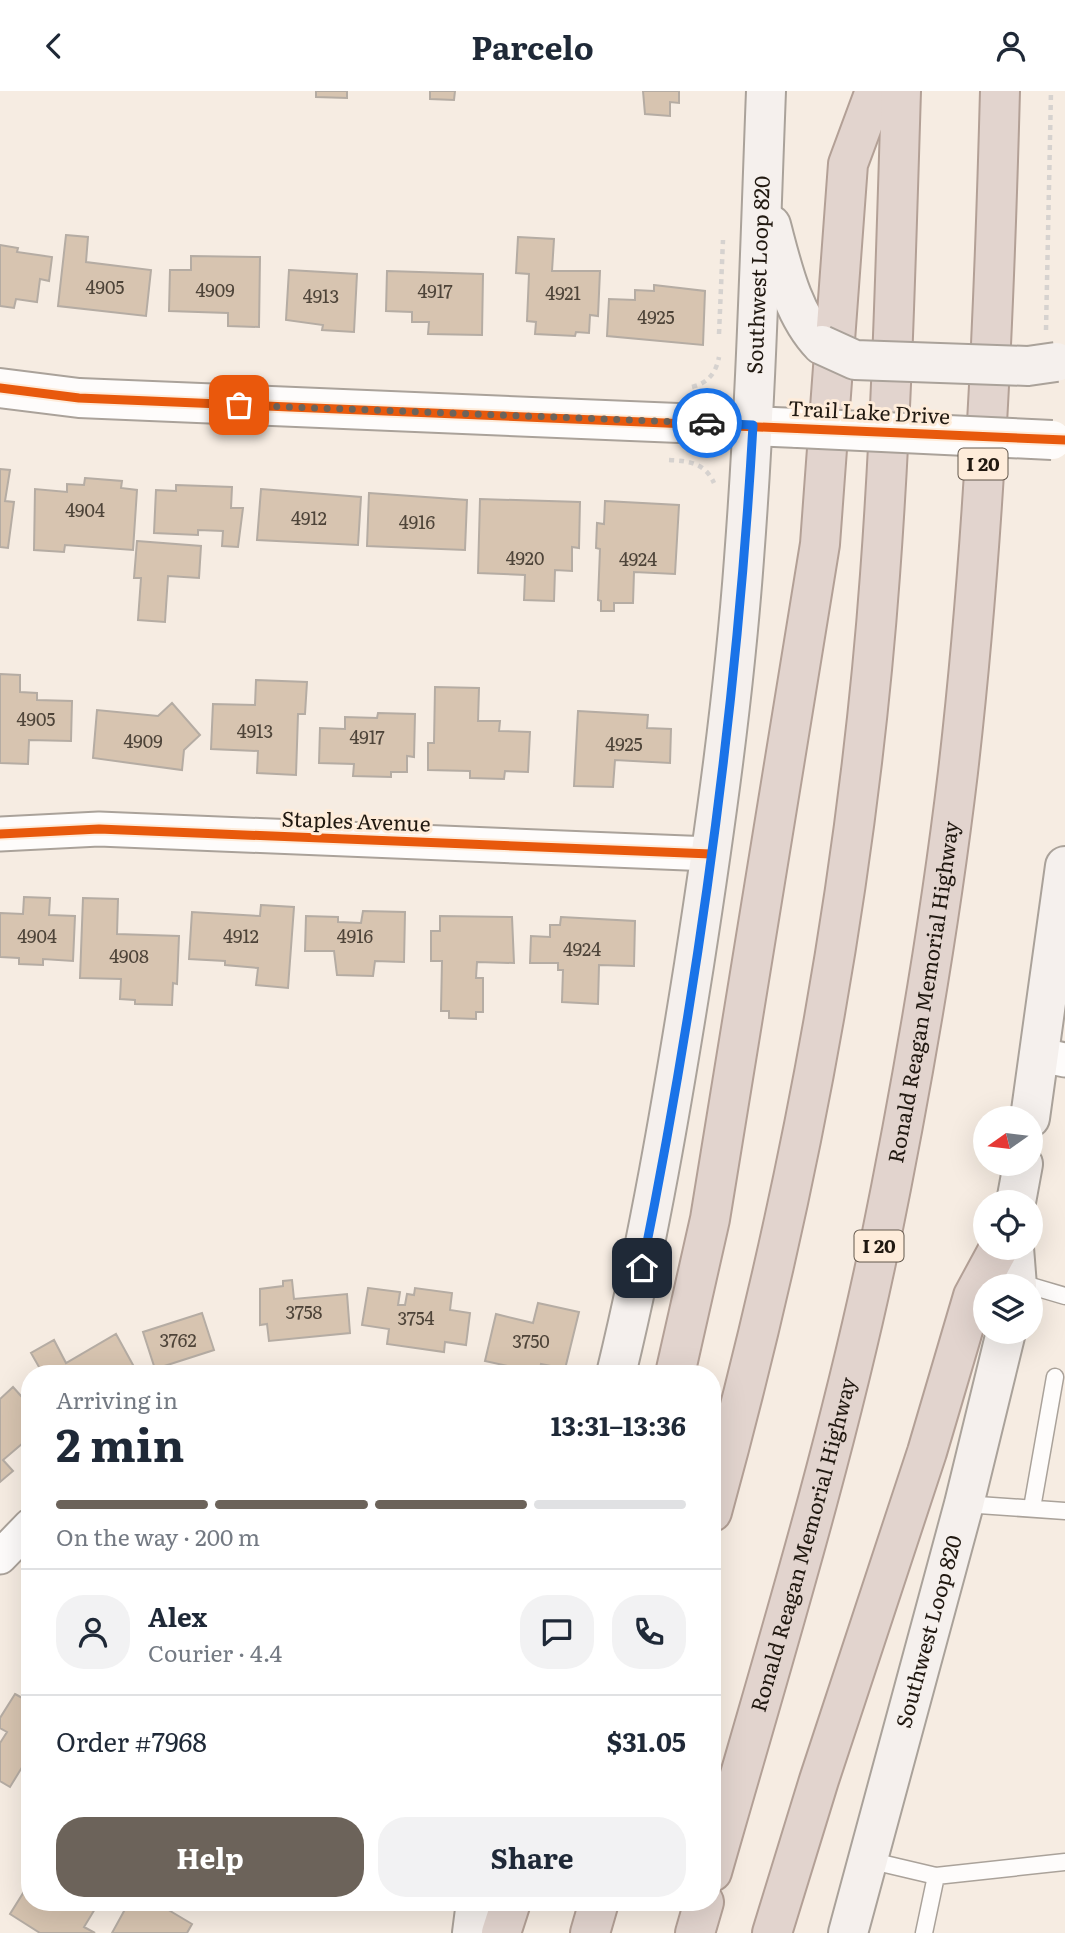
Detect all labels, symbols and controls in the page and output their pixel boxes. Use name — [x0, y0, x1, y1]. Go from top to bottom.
text: Parcelo — [471, 22, 594, 70]
icon: back — [35, 27, 73, 65]
icon: person — [992, 27, 1030, 65]
street label: Southwest Loop 820 — [737, 175, 776, 375]
house number: 4905 — [86, 273, 124, 300]
house number: 4909 — [195, 276, 235, 303]
house number: 4917 — [417, 277, 453, 304]
house number: 4921 — [545, 279, 581, 306]
house number: 4913 — [303, 282, 339, 309]
house number: 4925 — [637, 303, 675, 330]
pin — [209, 375, 269, 435]
icon: bag — [220, 386, 258, 424]
courier — [672, 388, 742, 458]
street label: Trail Lake Drive — [787, 391, 951, 430]
icon: car — [688, 404, 726, 442]
road number: I 20 — [958, 449, 1007, 479]
house number: 4904 — [65, 496, 105, 523]
house number: 4912 — [291, 504, 327, 531]
house number: 4916 — [399, 508, 435, 535]
house number: 4920 — [506, 544, 544, 571]
house number: 4924 — [619, 545, 657, 572]
house number: 4905 — [17, 705, 55, 732]
house number: 4913 — [237, 717, 273, 744]
house number: 4917 — [349, 723, 385, 750]
house number: 4909 — [123, 727, 163, 754]
house number: 4925 — [605, 730, 643, 757]
street label: Staples Avenue — [281, 801, 431, 838]
street label: Ronald Reagan Memorial Highway — [878, 818, 965, 1165]
house number: 4904 — [17, 922, 57, 949]
house number: 4912 — [223, 922, 259, 949]
house number: 4916 — [337, 922, 373, 949]
house number: 4924 — [563, 935, 601, 962]
house number: 4908 — [109, 942, 149, 969]
north arrow — [973, 1106, 1043, 1176]
map controls — [973, 1106, 1043, 1344]
button: locate — [973, 1190, 1043, 1260]
road number: I 20 — [854, 1231, 903, 1261]
pin — [612, 1238, 672, 1298]
icon: home — [623, 1249, 661, 1287]
button: layers — [973, 1274, 1043, 1344]
house number: 3758 — [286, 1298, 323, 1325]
house number: 3754 — [398, 1304, 435, 1331]
house number: 3762 — [159, 1326, 197, 1353]
house number: 3750 — [512, 1327, 550, 1354]
street label: Ronald Reagan Memorial Highway — [741, 1373, 862, 1715]
text: Arriving in — [56, 1382, 178, 1416]
text: 13:31–13:36 — [551, 1405, 686, 1444]
text: 2 min — [56, 1408, 185, 1476]
text: On the way · 200 m — [56, 1519, 260, 1553]
street label: Southwest Loop 820 — [886, 1531, 968, 1731]
button: person — [56, 1595, 130, 1669]
button: chat — [520, 1595, 594, 1669]
button: phone — [612, 1595, 686, 1669]
text: Alex — [148, 1596, 207, 1635]
text: Courier · 4.4 — [148, 1635, 282, 1669]
text: Order #7968 — [56, 1721, 207, 1760]
text: $31.05 — [607, 1721, 686, 1760]
button: Help — [56, 1817, 364, 1897]
button: Share — [378, 1817, 686, 1897]

